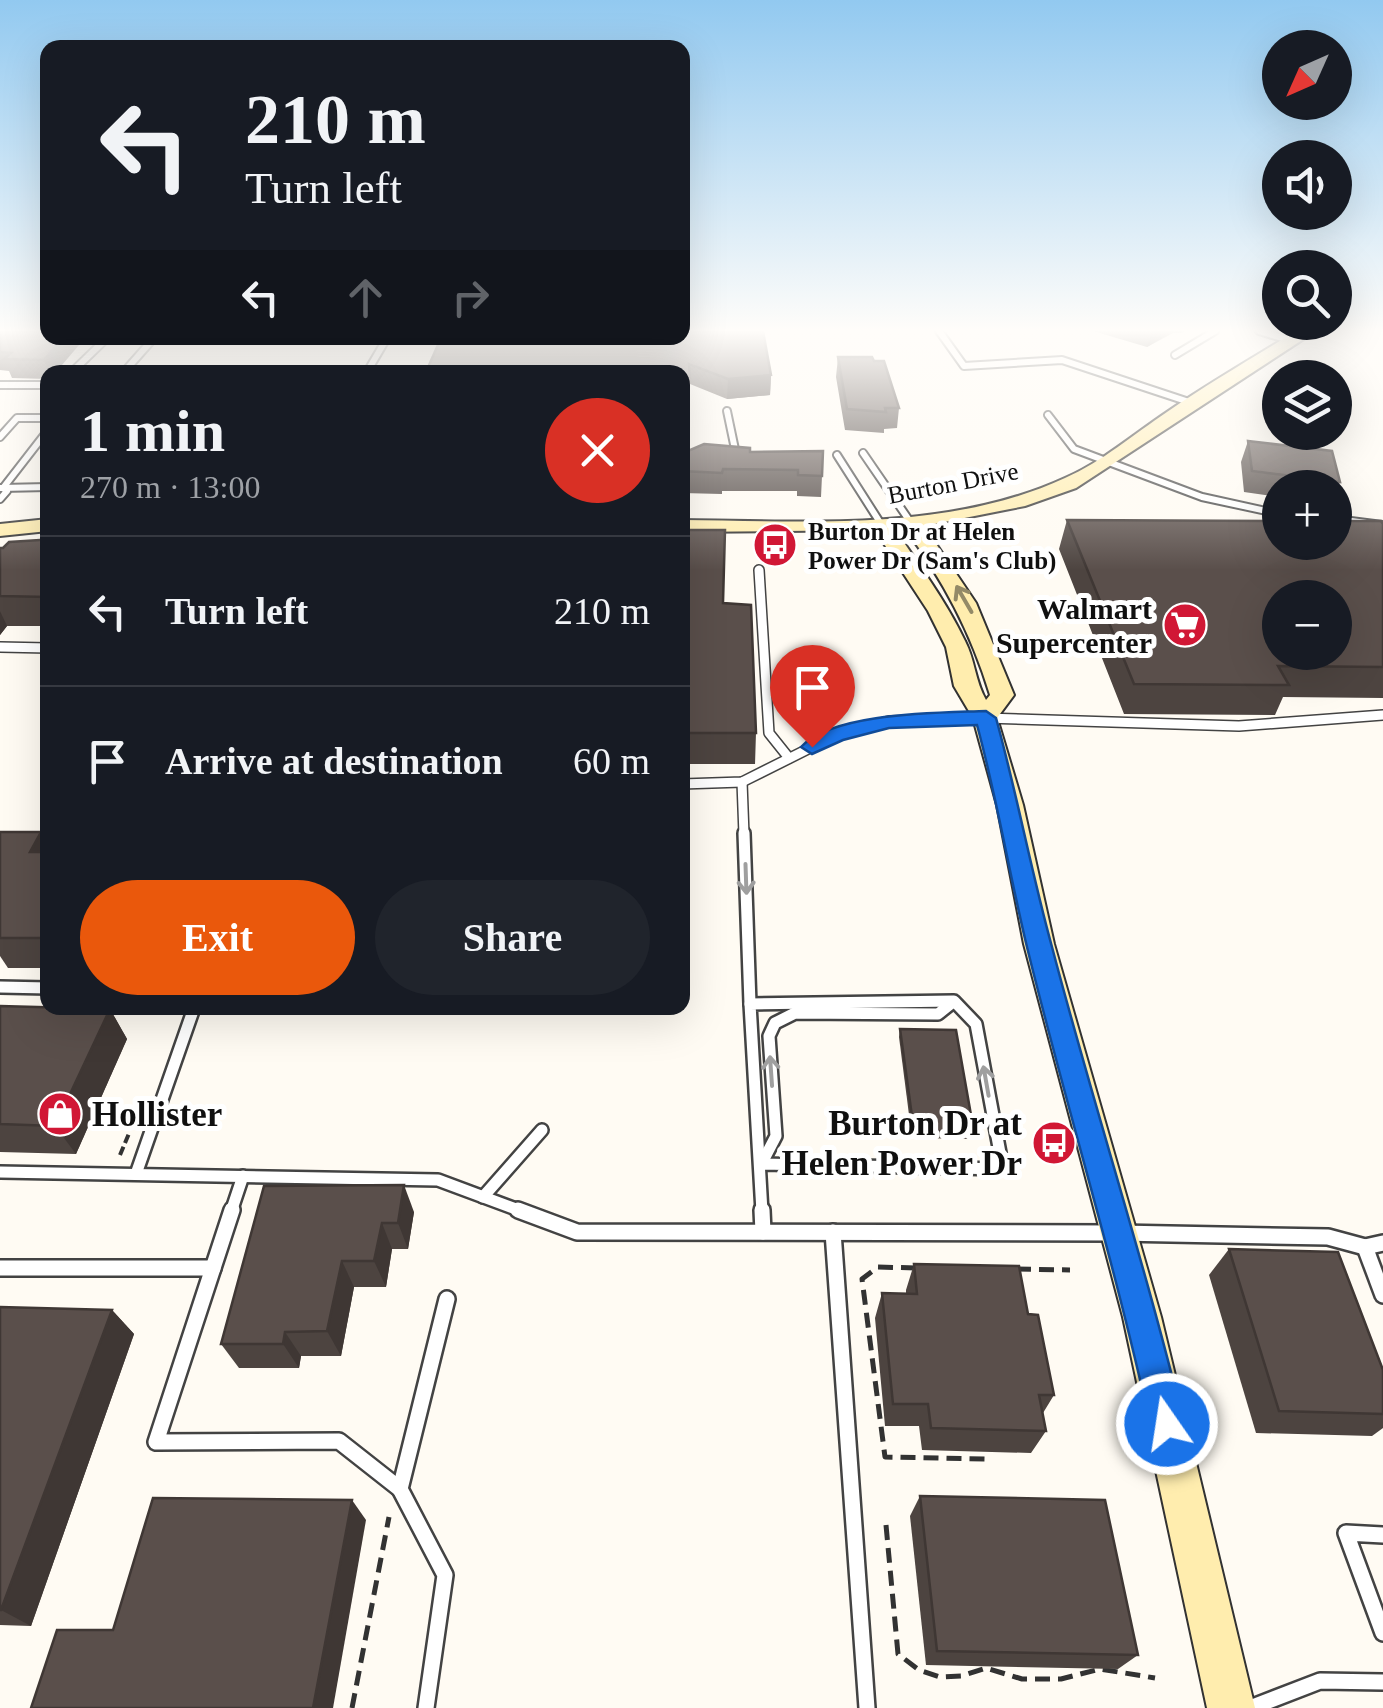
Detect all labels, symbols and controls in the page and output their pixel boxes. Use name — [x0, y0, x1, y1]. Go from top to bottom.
north arrow — [1262, 30, 1352, 120]
map controls — [1262, 30, 1352, 670]
icon: left — [80, 80, 210, 210]
text: 210 m — [245, 81, 426, 158]
button: sound — [1262, 140, 1352, 230]
text: Turn left — [245, 163, 402, 213]
button: search — [1262, 250, 1352, 340]
icon: left — [233, 270, 288, 325]
icon: ahead — [338, 270, 393, 325]
icon: right — [443, 270, 498, 325]
button: layers — [1262, 360, 1352, 450]
text: 1 min — [80, 398, 225, 464]
button: close — [545, 398, 650, 503]
street label: Burton Drive — [885, 457, 1021, 509]
text: 270 m · 13:00 — [80, 469, 260, 505]
button: + — [1262, 470, 1352, 560]
place label: Burton Dr at Helen Power Dr (Sam's Club) — [808, 518, 1056, 575]
bus stop icon: Burton Dr at Helen Power Dr (Sam's Club) — [752, 522, 798, 568]
button: − — [1262, 580, 1352, 670]
icon: left — [80, 584, 135, 639]
one-way arrow — [953, 585, 973, 614]
text: Turn left — [165, 590, 308, 632]
text: 210 m — [554, 590, 650, 632]
place label: Walmart Supercenter — [996, 592, 1152, 659]
supermarket icon: Walmart Supercenter — [1162, 602, 1208, 648]
pin — [770, 645, 855, 748]
icon: arrive — [785, 660, 840, 715]
icon: arrive — [80, 734, 135, 789]
text: Arrive at destination — [165, 740, 503, 782]
text: 60 m — [573, 740, 650, 782]
one-way arrow — [736, 863, 755, 895]
button: Exit — [80, 880, 355, 995]
button: Share — [375, 880, 650, 995]
one-way arrow — [762, 1055, 781, 1087]
one-way arrow — [976, 1066, 995, 1098]
shop icon: Hollister — [37, 1091, 83, 1137]
place label: Hollister — [92, 1095, 222, 1134]
place label: Burton Dr at Helen Power Dr — [782, 1104, 1022, 1183]
bus stop icon: Burton Dr at Helen Power Dr — [1031, 1120, 1077, 1166]
position arrow — [1115, 1372, 1219, 1476]

